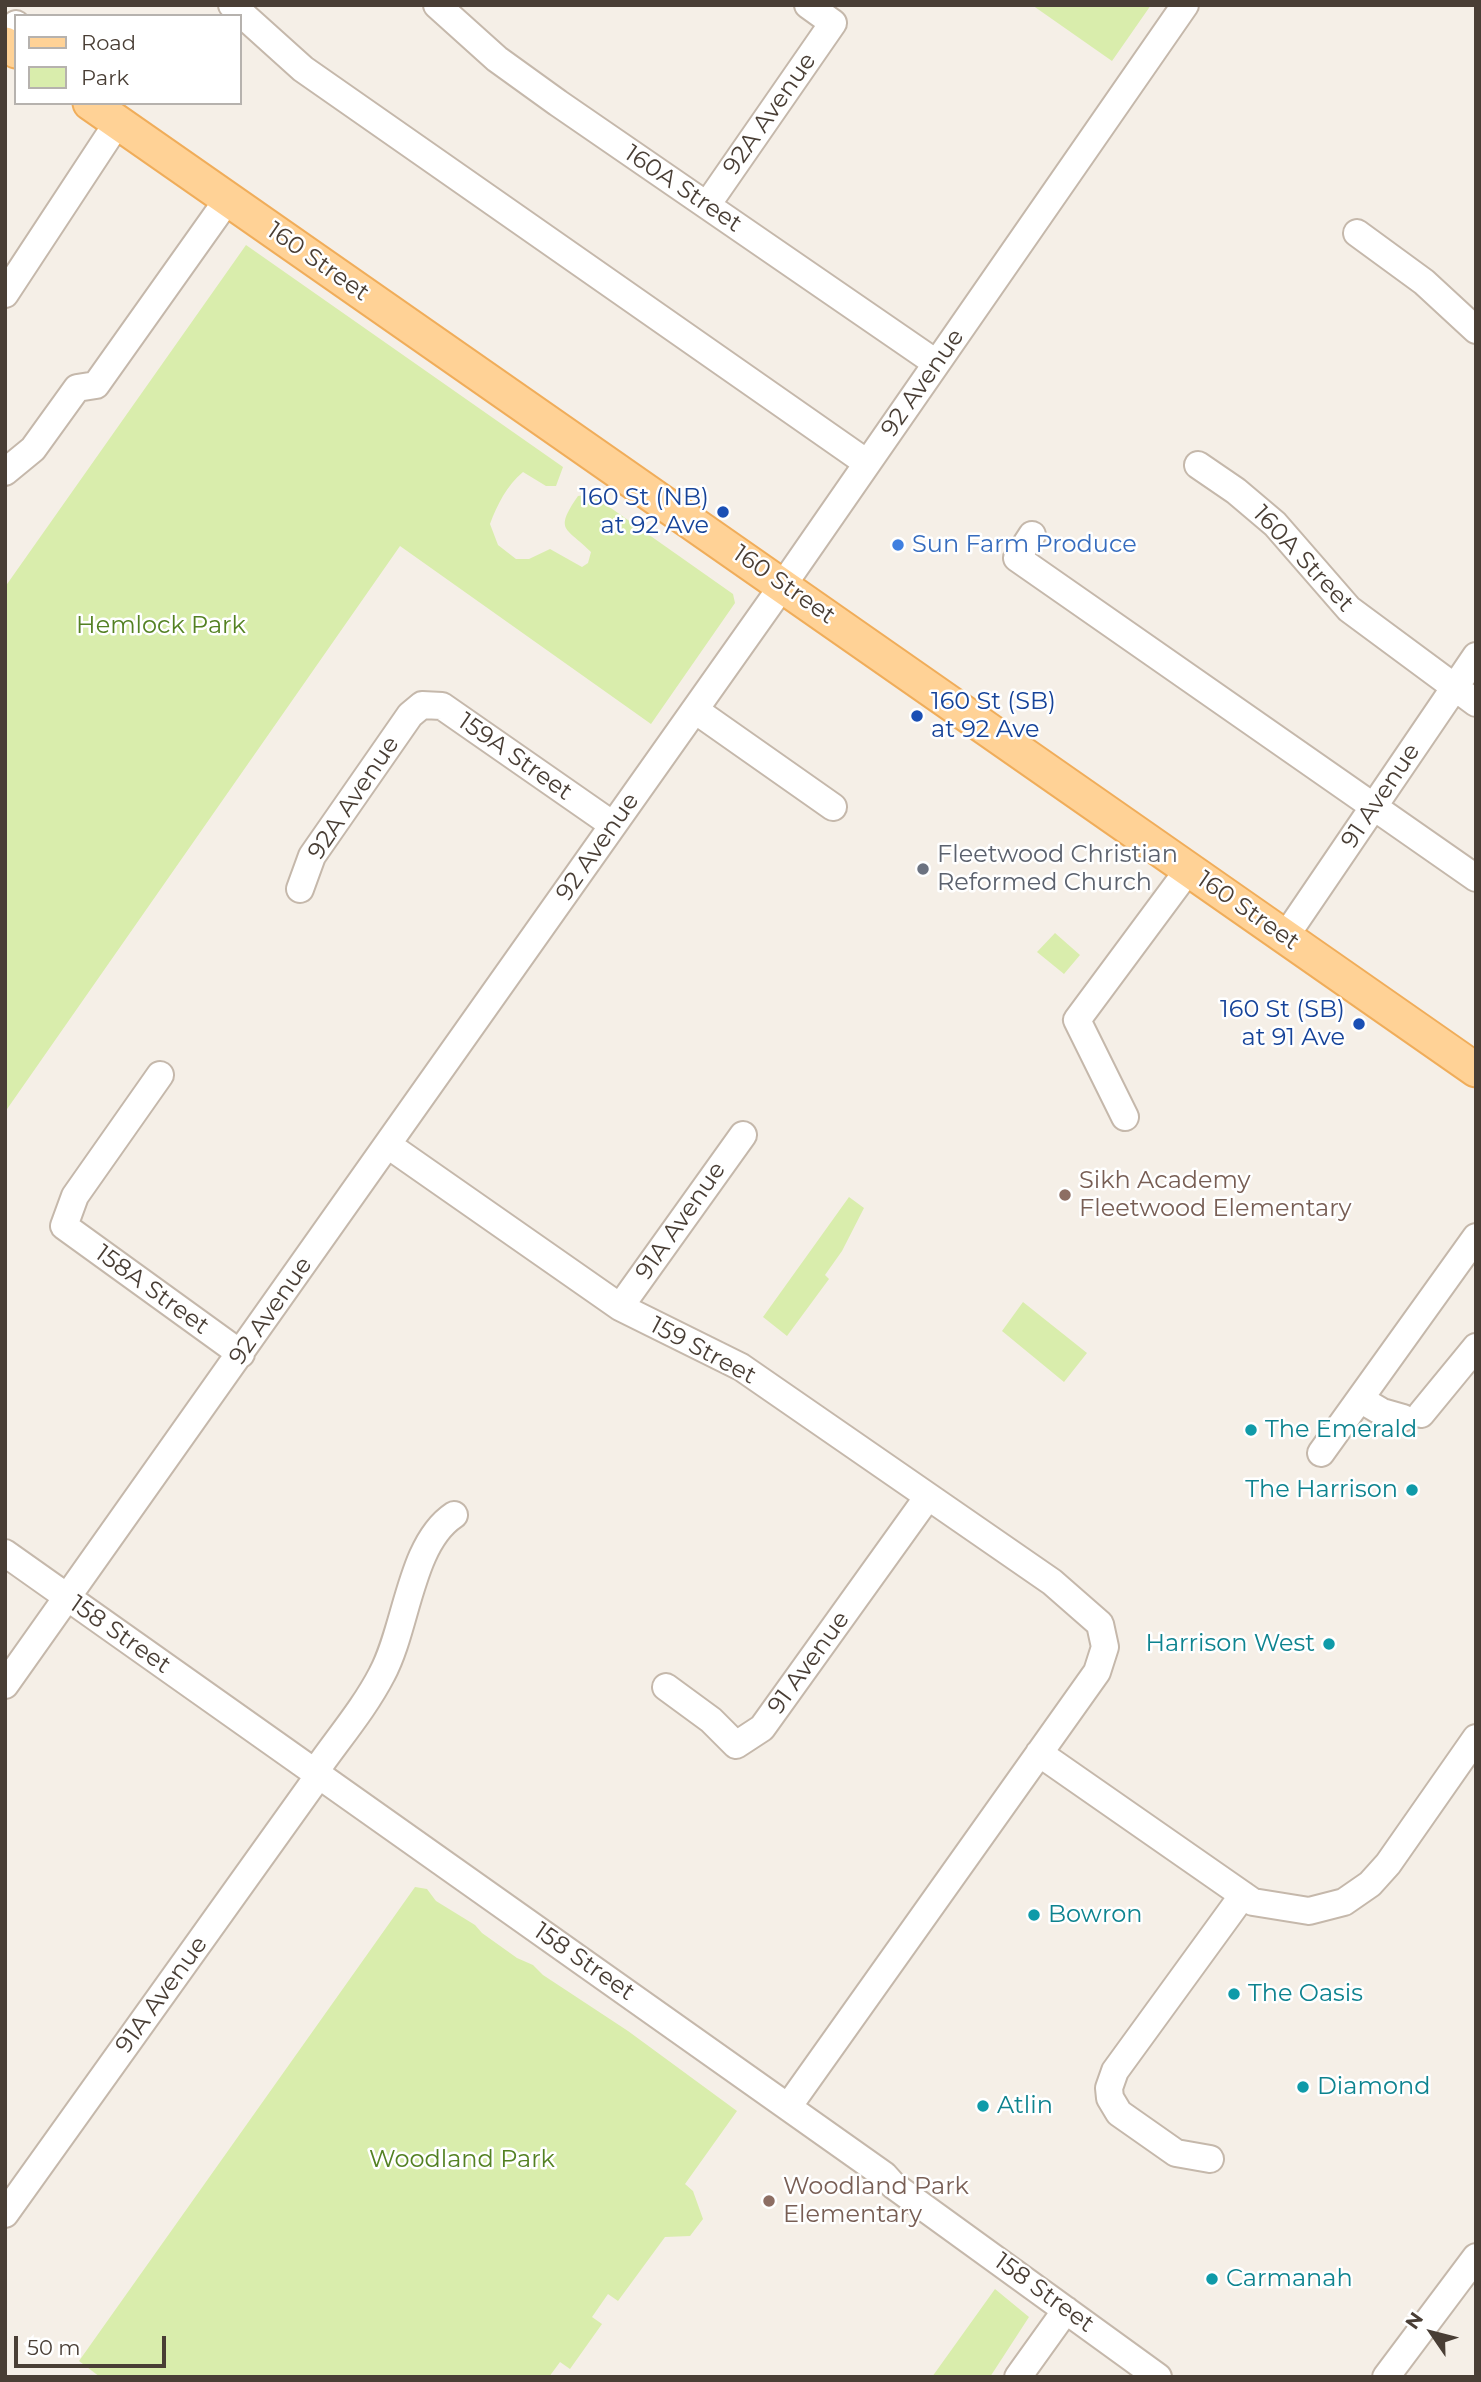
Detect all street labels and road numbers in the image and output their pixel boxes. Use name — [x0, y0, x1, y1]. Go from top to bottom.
street label: 92A Avenue — [717, 47, 823, 181]
street label: 160A Street — [619, 139, 747, 239]
street label: 160 Street — [261, 216, 375, 308]
street label: 92 Avenue — [875, 323, 971, 443]
street label: 160A Street — [1246, 500, 1360, 618]
street label: 160 Street — [727, 539, 841, 631]
street label: 159A Street — [452, 707, 578, 807]
street label: 92A Avenue — [302, 731, 406, 865]
street label: 91 Avenue — [1335, 738, 1427, 854]
street label: 92 Avenue — [550, 787, 646, 907]
street label: 160 Street — [1191, 865, 1305, 957]
street label: 91A Avenue — [630, 1156, 732, 1286]
street label: 158A Street — [90, 1239, 214, 1341]
street label: 92 Avenue — [223, 1251, 319, 1371]
street label: 159 Street — [645, 1311, 761, 1391]
street label: 158 Street — [64, 1590, 176, 1680]
street label: 91 Avenue — [762, 1606, 856, 1720]
street label: 158 Street — [528, 1917, 640, 2007]
street label: 91A Avenue — [110, 1931, 214, 2059]
street label: 158 Street — [988, 2247, 1100, 2339]

